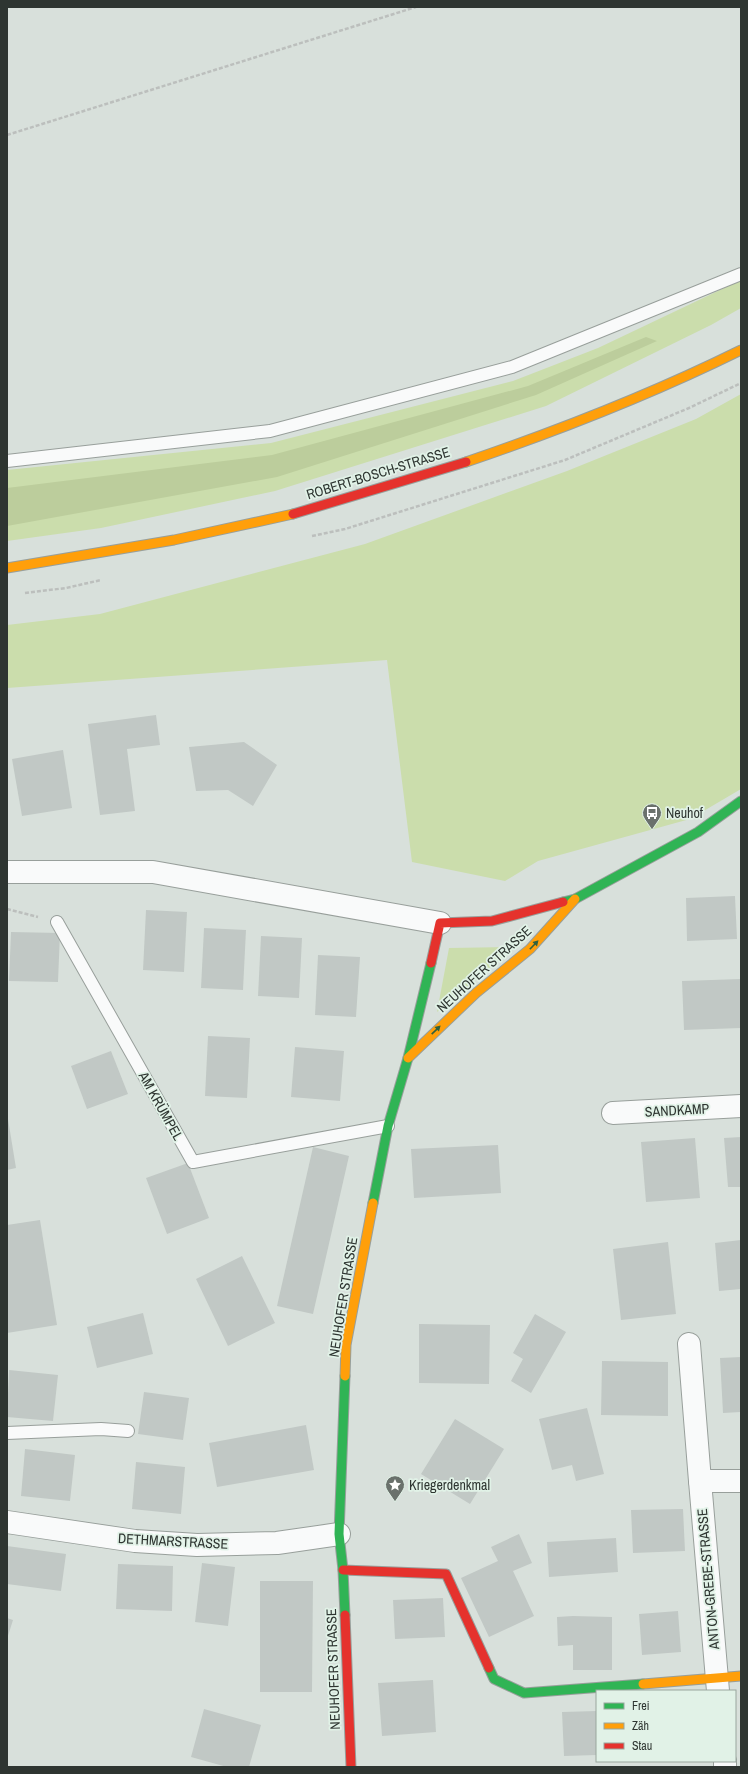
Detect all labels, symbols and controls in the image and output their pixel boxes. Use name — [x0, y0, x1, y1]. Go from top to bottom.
street label: ROBERT-BOSCH-STRASSE — [304, 443, 452, 503]
bus stop icon: Neuhof — [641, 802, 663, 830]
place label: Neuhof — [666, 804, 704, 822]
street label: NEUHOFER STRASSE — [433, 922, 535, 1016]
one-way arrow — [529, 940, 539, 950]
one-way arrow — [431, 1026, 441, 1035]
street label: AM KRÜMPEL — [134, 1068, 188, 1144]
street label: SANDKAMP — [644, 1099, 710, 1121]
street label: NEUHOFER STRASSE — [325, 1236, 361, 1358]
place icon: Kriegerdenkmal — [384, 1474, 406, 1502]
place label: Kriegerdenkmal — [409, 1476, 490, 1494]
street label: ANTON-GREBE-STRASSE — [693, 1508, 723, 1651]
street label: DETHMARSTRASSE — [117, 1529, 229, 1553]
street label: NEUHOFER STRASSE — [322, 1608, 344, 1730]
legend — [596, 1690, 736, 1762]
text: Frei — [632, 1698, 650, 1714]
text: Zäh — [632, 1718, 649, 1734]
text: Stau — [632, 1738, 652, 1754]

